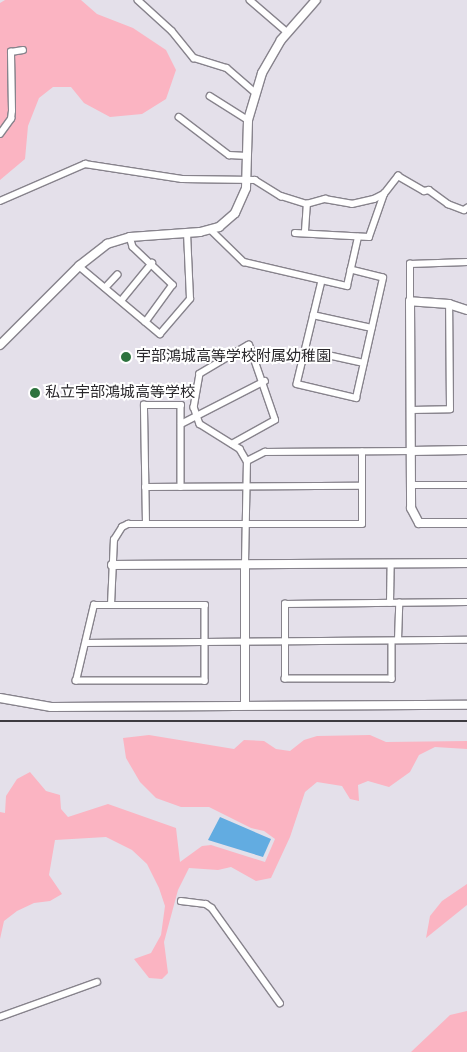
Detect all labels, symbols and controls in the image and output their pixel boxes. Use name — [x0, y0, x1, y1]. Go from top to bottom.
place label: 宇部鴻城高等学校附属幼稚園 — [136, 348, 331, 366]
marker: 宇部鴻城高等学校附属幼稚園 — [120, 351, 132, 363]
place label: 私立宇部鴻城高等学校 — [45, 384, 195, 402]
marker: 私立宇部鴻城高等学校 — [29, 387, 41, 399]

